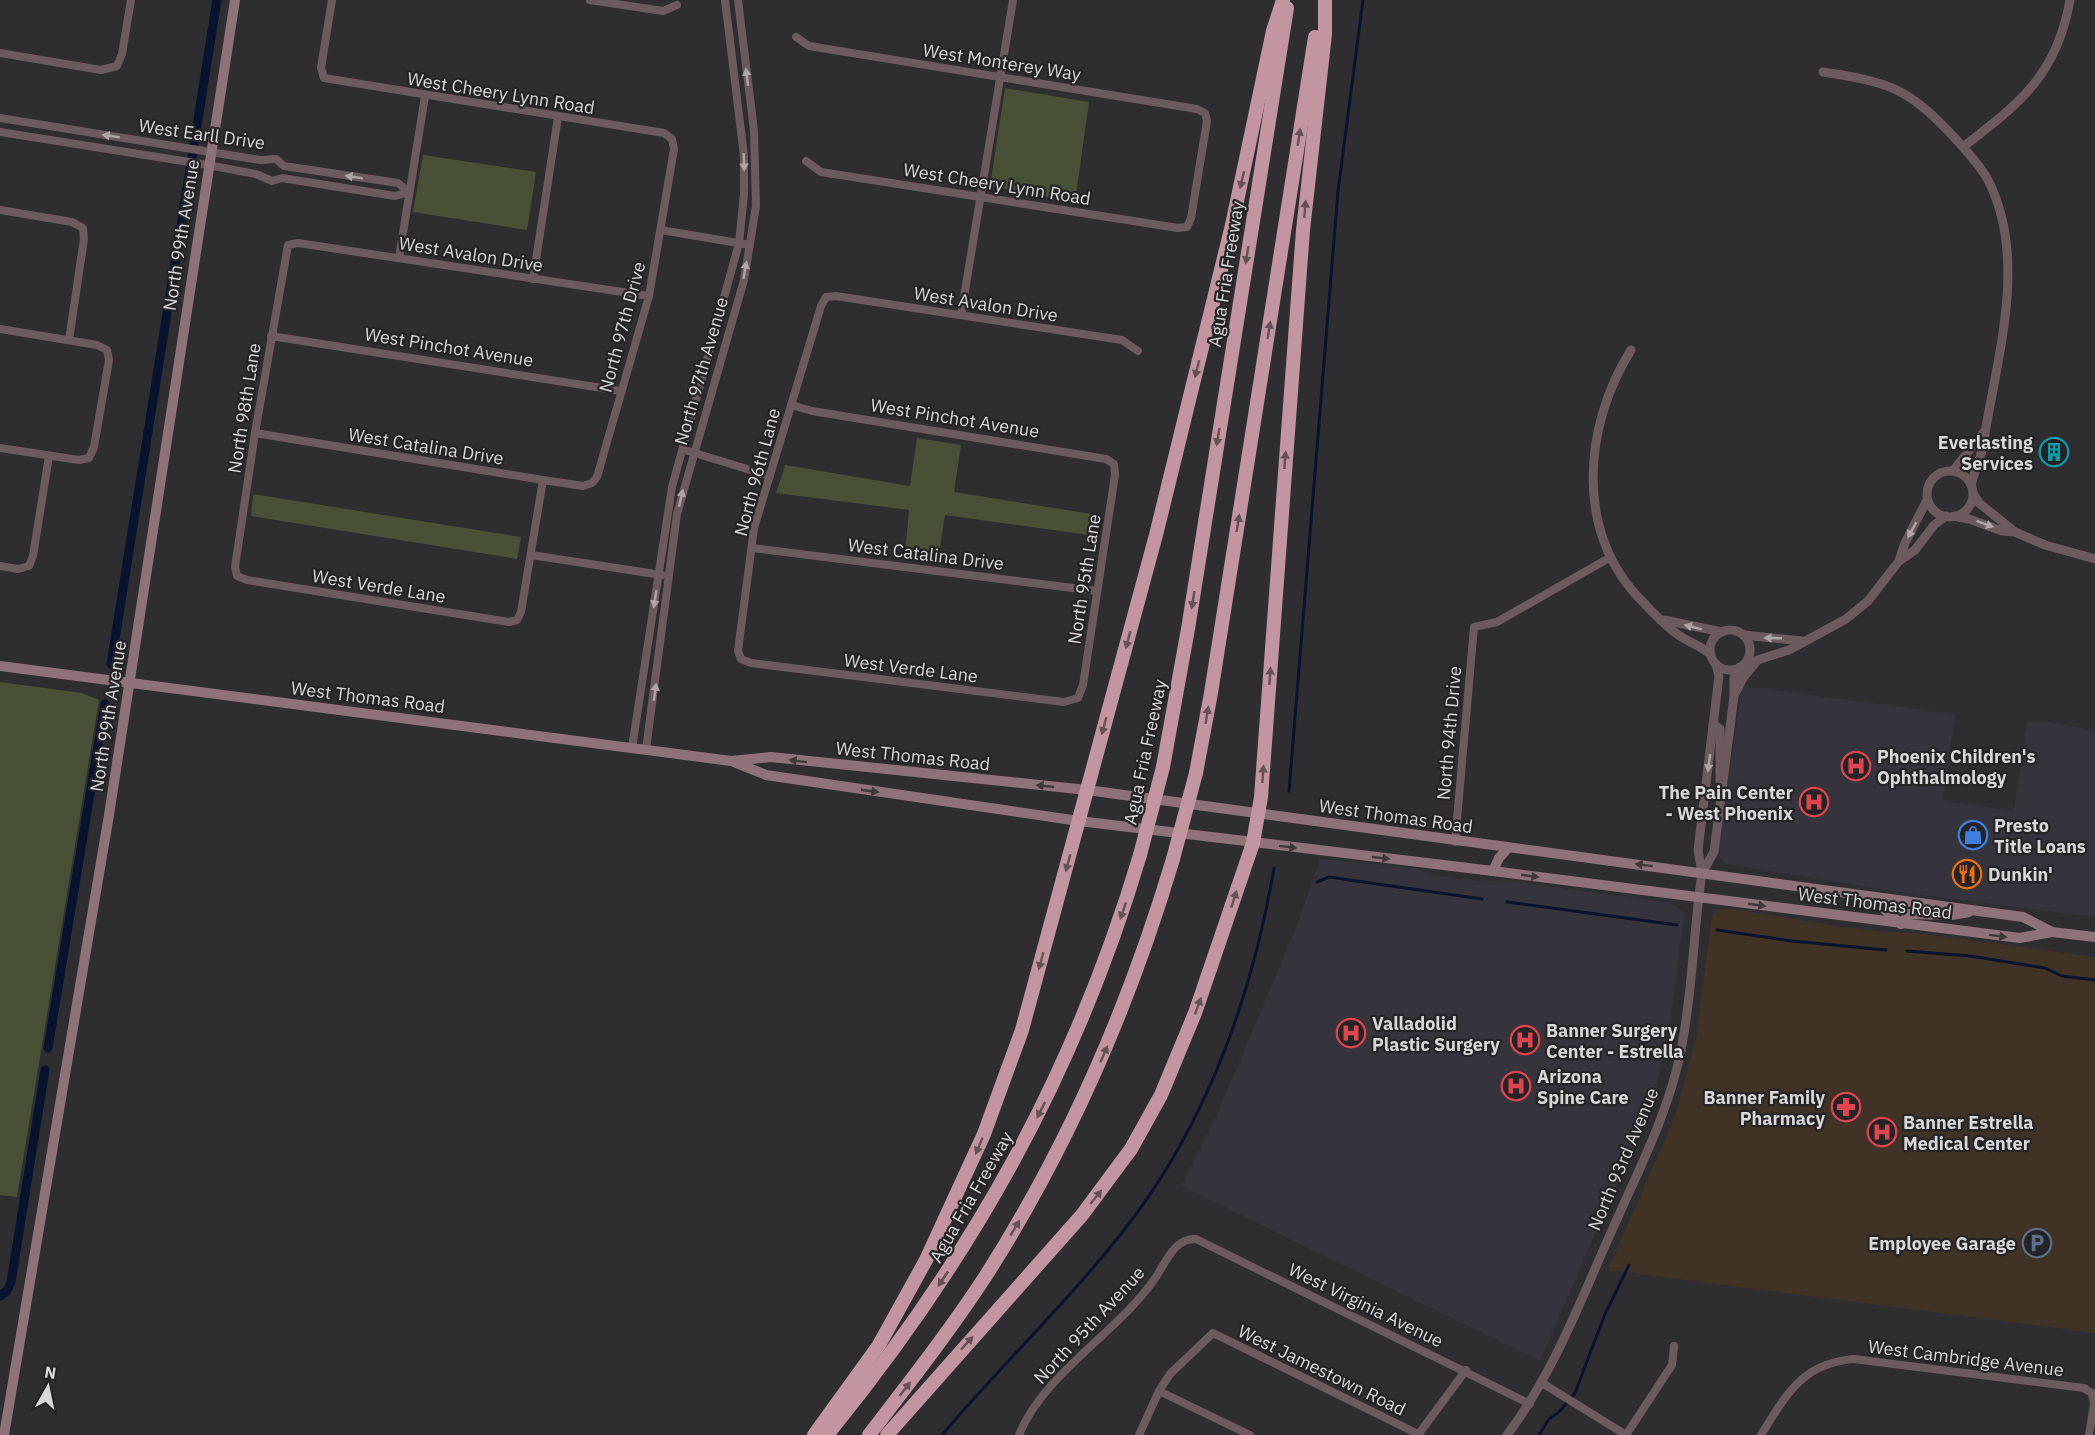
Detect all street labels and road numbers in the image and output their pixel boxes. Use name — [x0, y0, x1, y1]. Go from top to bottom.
street label: West Monterey Way — [921, 38, 1083, 86]
street label: West Cheery Lynn Road — [406, 67, 596, 119]
street label: West Earll Drive — [137, 114, 267, 154]
street label: North 99th Avenue — [158, 158, 204, 312]
street label: West Cheery Lynn Road — [902, 158, 1092, 210]
street label: Agua Fria Freeway — [1203, 199, 1249, 349]
street label: West Avalon Drive — [397, 231, 545, 277]
street label: North 97th Drive — [593, 259, 651, 395]
street label: West Avalon Drive — [912, 281, 1060, 327]
street label: North 97th Avenue — [669, 294, 733, 448]
street label: West Pinchot Avenue — [363, 322, 535, 372]
street label: North 98th Lane — [222, 341, 266, 475]
street label: West Pinchot Avenue — [869, 393, 1041, 443]
street label: North 96th Lane — [729, 405, 785, 538]
street label: West Catalina Drive — [347, 422, 505, 470]
street label: North 95th Lane — [1062, 512, 1106, 646]
street label: West Catalina Drive — [847, 533, 1005, 575]
street label: West Verde Lane — [311, 564, 448, 608]
street label: North 99th Avenue — [85, 639, 131, 793]
street label: West Verde Lane — [843, 648, 979, 688]
street label: North 94th Drive — [1432, 665, 1466, 801]
street label: West Thomas Road — [290, 676, 446, 718]
street label: Agua Fria Freeway — [1118, 677, 1172, 827]
street label: West Thomas Road — [835, 736, 991, 776]
street label: West Thomas Road — [1318, 794, 1474, 838]
street label: West Thomas Road — [1797, 882, 1953, 924]
street label: North 93rd Avenue — [1582, 1084, 1664, 1234]
street label: Agua Fria Freeway — [924, 1127, 1018, 1267]
street label: West Virginia Avenue — [1285, 1258, 1447, 1352]
street label: North 95th Avenue — [1028, 1261, 1150, 1389]
street label: West Jamestown Road — [1234, 1319, 1410, 1421]
street label: West Cambridge Avenue — [1867, 1335, 2065, 1381]

